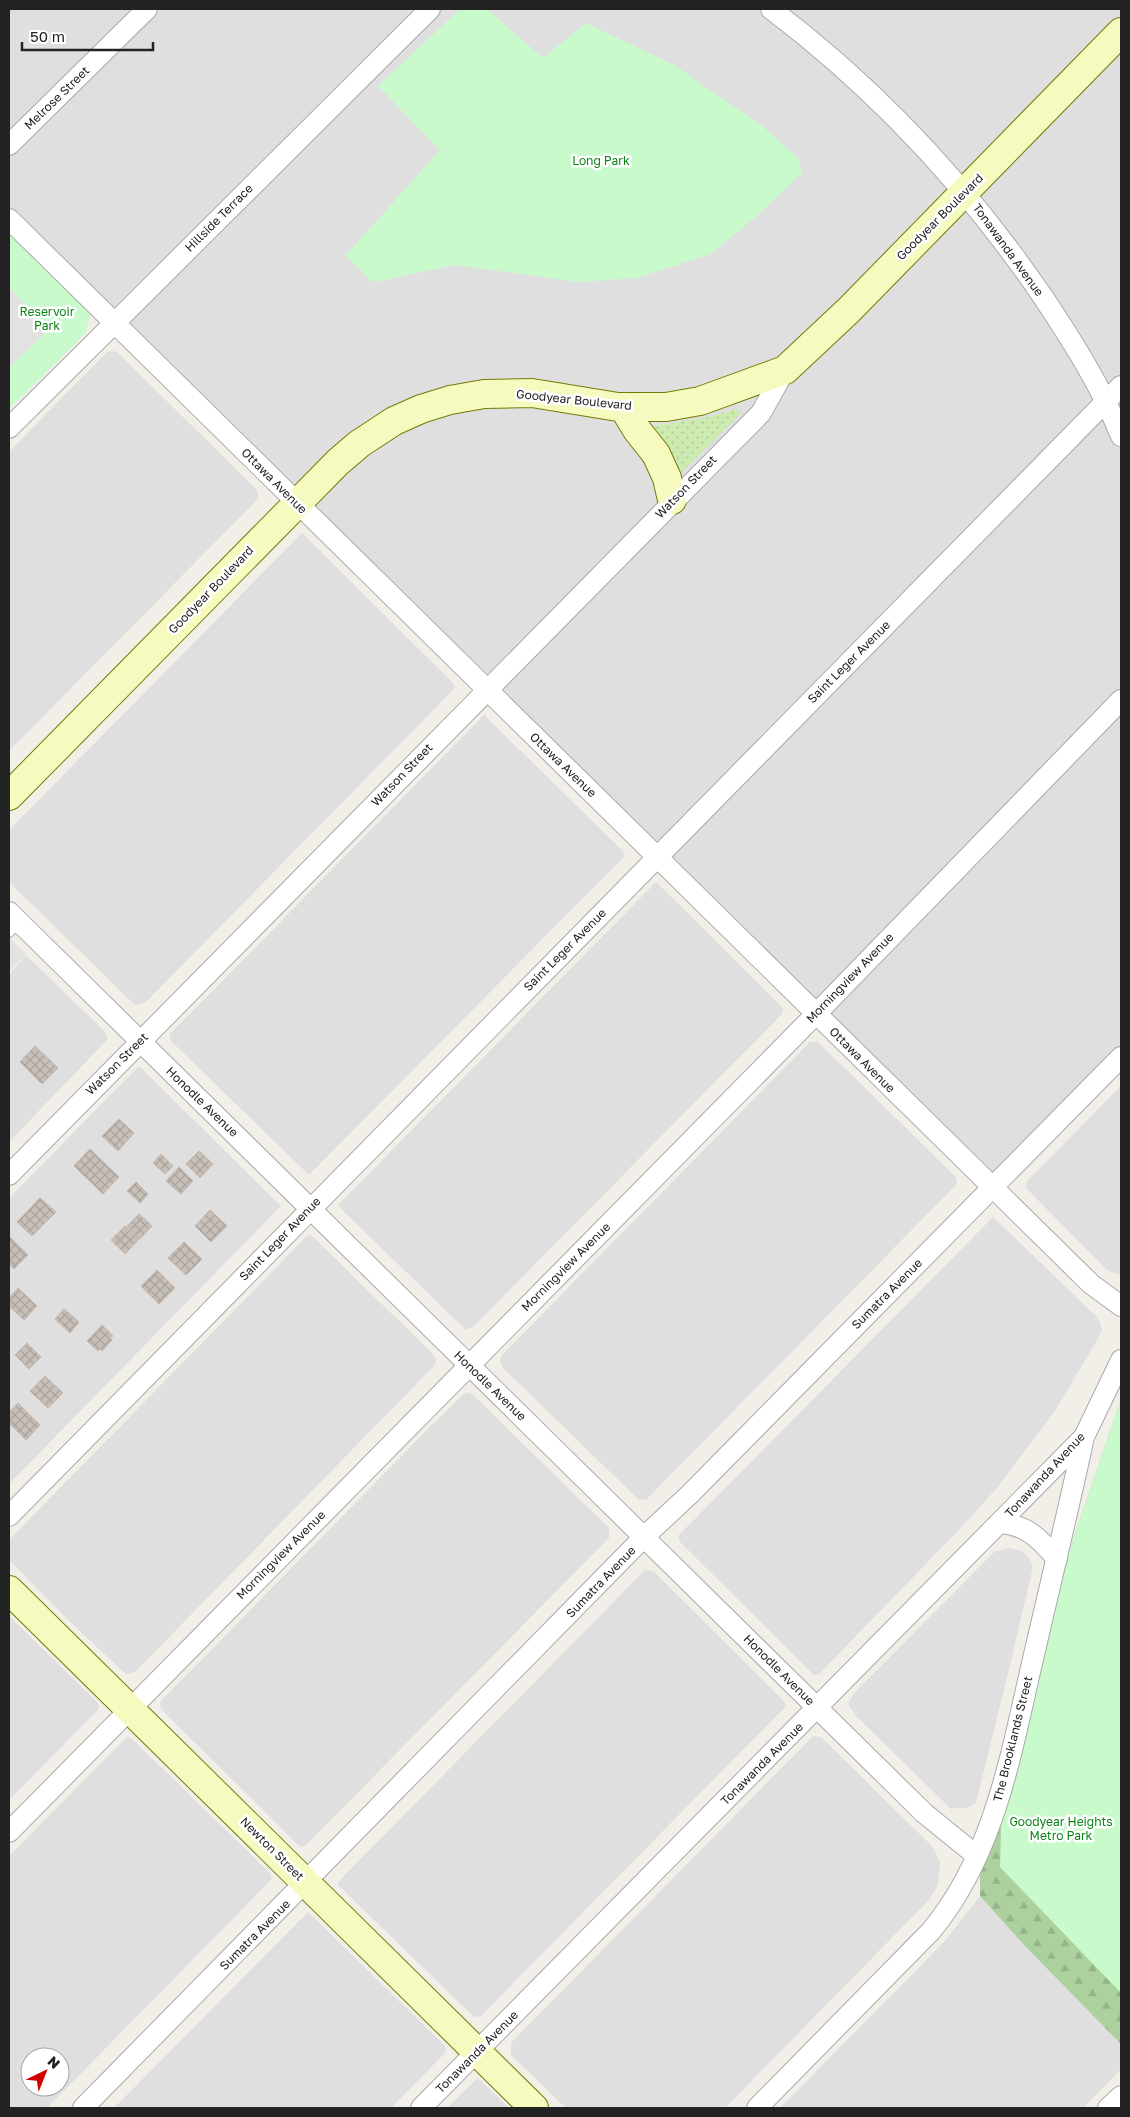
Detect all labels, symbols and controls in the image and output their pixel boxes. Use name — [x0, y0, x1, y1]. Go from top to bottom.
scale bar — [22, 20, 154, 52]
text: 50 m — [30, 27, 65, 45]
street label: Melrose Street — [21, 63, 92, 132]
park label: Long Park — [572, 153, 630, 168]
street label: Goodyear Boulevard — [893, 170, 986, 263]
street label: Hillside Terrace — [182, 181, 256, 255]
street label: Tonawanda Avenue — [970, 200, 1047, 299]
park label: Reservoir Park — [20, 304, 75, 333]
street label: Goodyear Boulevard — [516, 386, 633, 413]
street label: Ottawa Avenue — [238, 445, 310, 517]
street label: Watson Street — [652, 452, 720, 521]
street label: Goodyear Boulevard — [165, 543, 256, 637]
street label: Saint Leger Avenue — [804, 617, 893, 706]
street label: Ottawa Avenue — [527, 729, 600, 800]
street label: Watson Street — [368, 740, 436, 809]
street label: Saint Leger Avenue — [520, 905, 609, 994]
street label: Morningview Avenue — [803, 929, 897, 1026]
street label: Ottawa Avenue — [826, 1024, 898, 1096]
street label: Watson Street — [82, 1029, 151, 1098]
street label: Honodle Avenue — [163, 1063, 242, 1140]
street label: Saint Leger Avenue — [236, 1194, 324, 1284]
street label: Morningview Avenue — [518, 1219, 613, 1314]
street label: Sumatra Avenue — [848, 1255, 925, 1332]
street label: Honodle Avenue — [451, 1347, 530, 1424]
street label: Tonawanda Avenue — [1001, 1429, 1088, 1520]
street label: Morningview Avenue — [233, 1507, 328, 1602]
street label: Sumatra Avenue — [563, 1543, 639, 1621]
street label: Honodle Avenue — [741, 1631, 818, 1708]
street label: The Brooklands Street — [990, 1674, 1035, 1803]
street label: Tonawanda Avenue — [717, 1719, 806, 1808]
street label: Newton Street — [237, 1814, 307, 1884]
park label: Goodyear Heights Metro Park — [1009, 1814, 1113, 1843]
street label: Sumatra Avenue — [216, 1896, 293, 1973]
street label: Tonawanda Avenue — [432, 2007, 521, 2096]
north arrow — [20, 2047, 70, 2097]
text: N — [45, 2052, 64, 2072]

